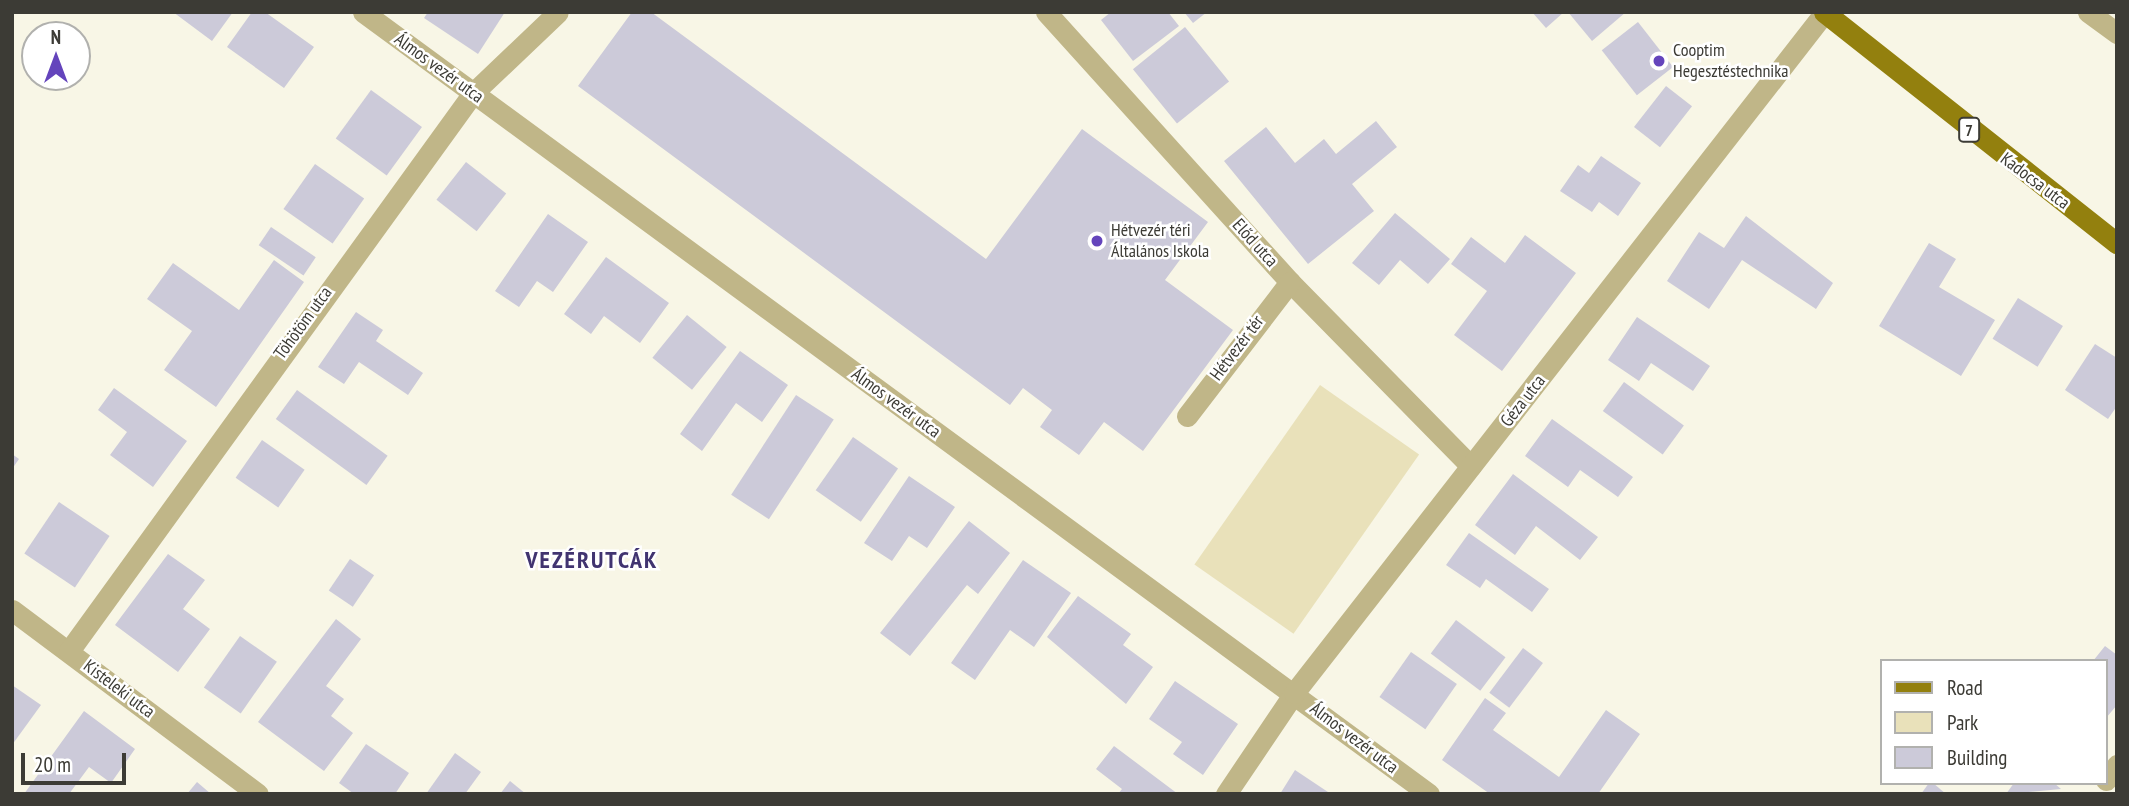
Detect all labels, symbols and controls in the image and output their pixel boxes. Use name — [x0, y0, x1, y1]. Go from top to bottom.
north arrow — [21, 21, 91, 91]
text: N — [51, 25, 61, 49]
street label: Álmos vezér utca — [390, 28, 488, 108]
place label: Cooptim Hegesztéstechnika — [1673, 40, 1788, 82]
marker: Cooptim Hegesztéstechnika — [1651, 53, 1667, 69]
road number: 7 — [1957, 118, 1981, 142]
street label: Kadocsa utca — [1996, 148, 2074, 214]
street label: Előd utca — [1228, 214, 1282, 272]
place label: Hétvezér téri Általános Iskola — [1111, 220, 1209, 262]
marker: Hétvezér téri Általános Iskola — [1089, 233, 1105, 249]
street label: Töhötöm utca — [269, 282, 337, 364]
street label: Hétvezér tér — [1206, 311, 1268, 385]
street label: Álmos vezér utca — [847, 363, 945, 443]
street label: Géza utca — [1496, 371, 1550, 431]
district label: VEZÉRUTCÁK — [527, 546, 657, 574]
street label: Kisteleki utca — [79, 655, 159, 723]
legend — [1881, 659, 2108, 785]
text: Road — [1947, 674, 1983, 701]
street label: Álmos vezér utca — [1306, 698, 1402, 778]
text: Park — [1947, 709, 1978, 736]
scale bar — [24, 740, 130, 784]
text: Building — [1947, 744, 2007, 771]
text: 20 m — [34, 751, 71, 778]

